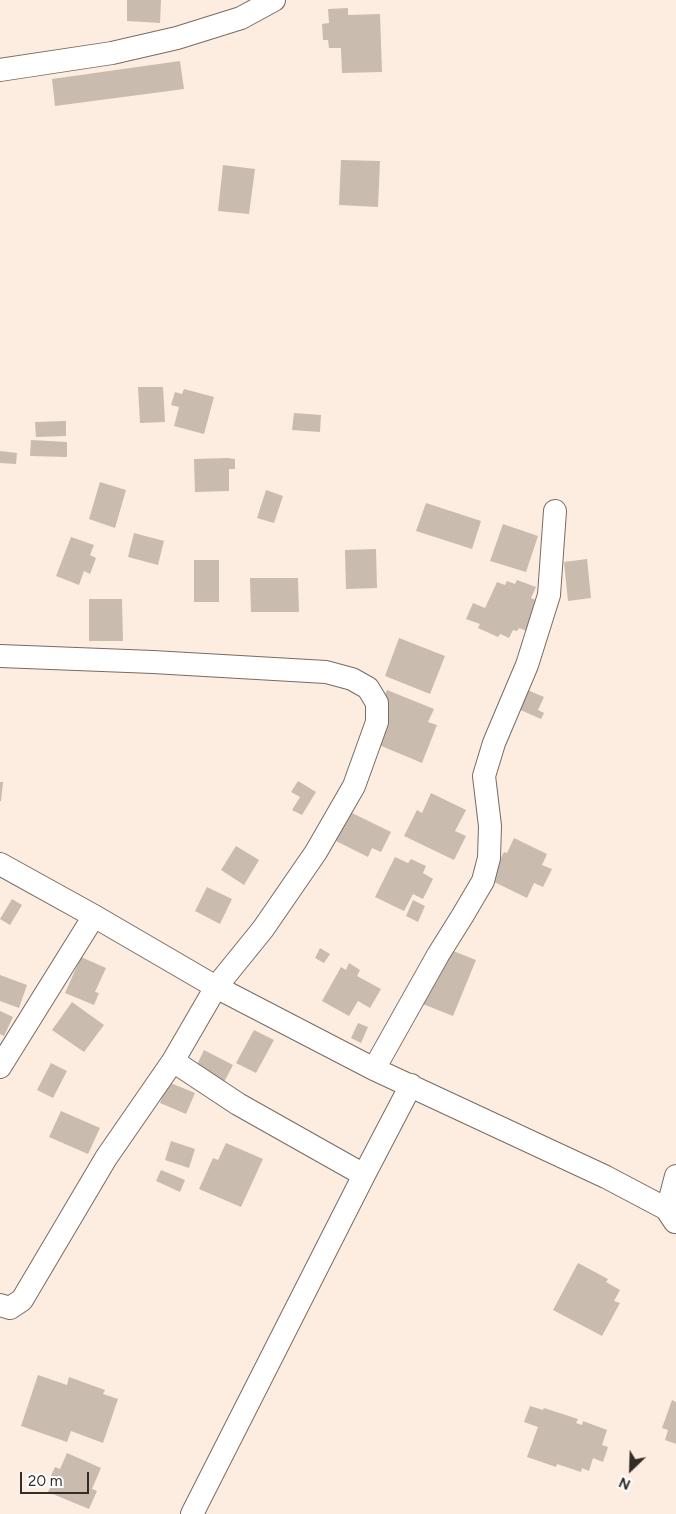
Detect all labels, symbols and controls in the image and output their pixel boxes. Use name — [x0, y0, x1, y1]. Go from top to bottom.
north arrow — [606, 1444, 656, 1494]
scale bar — [22, 1462, 91, 1494]
text: 20 m — [28, 1472, 62, 1490]
text: N — [616, 1473, 633, 1493]

